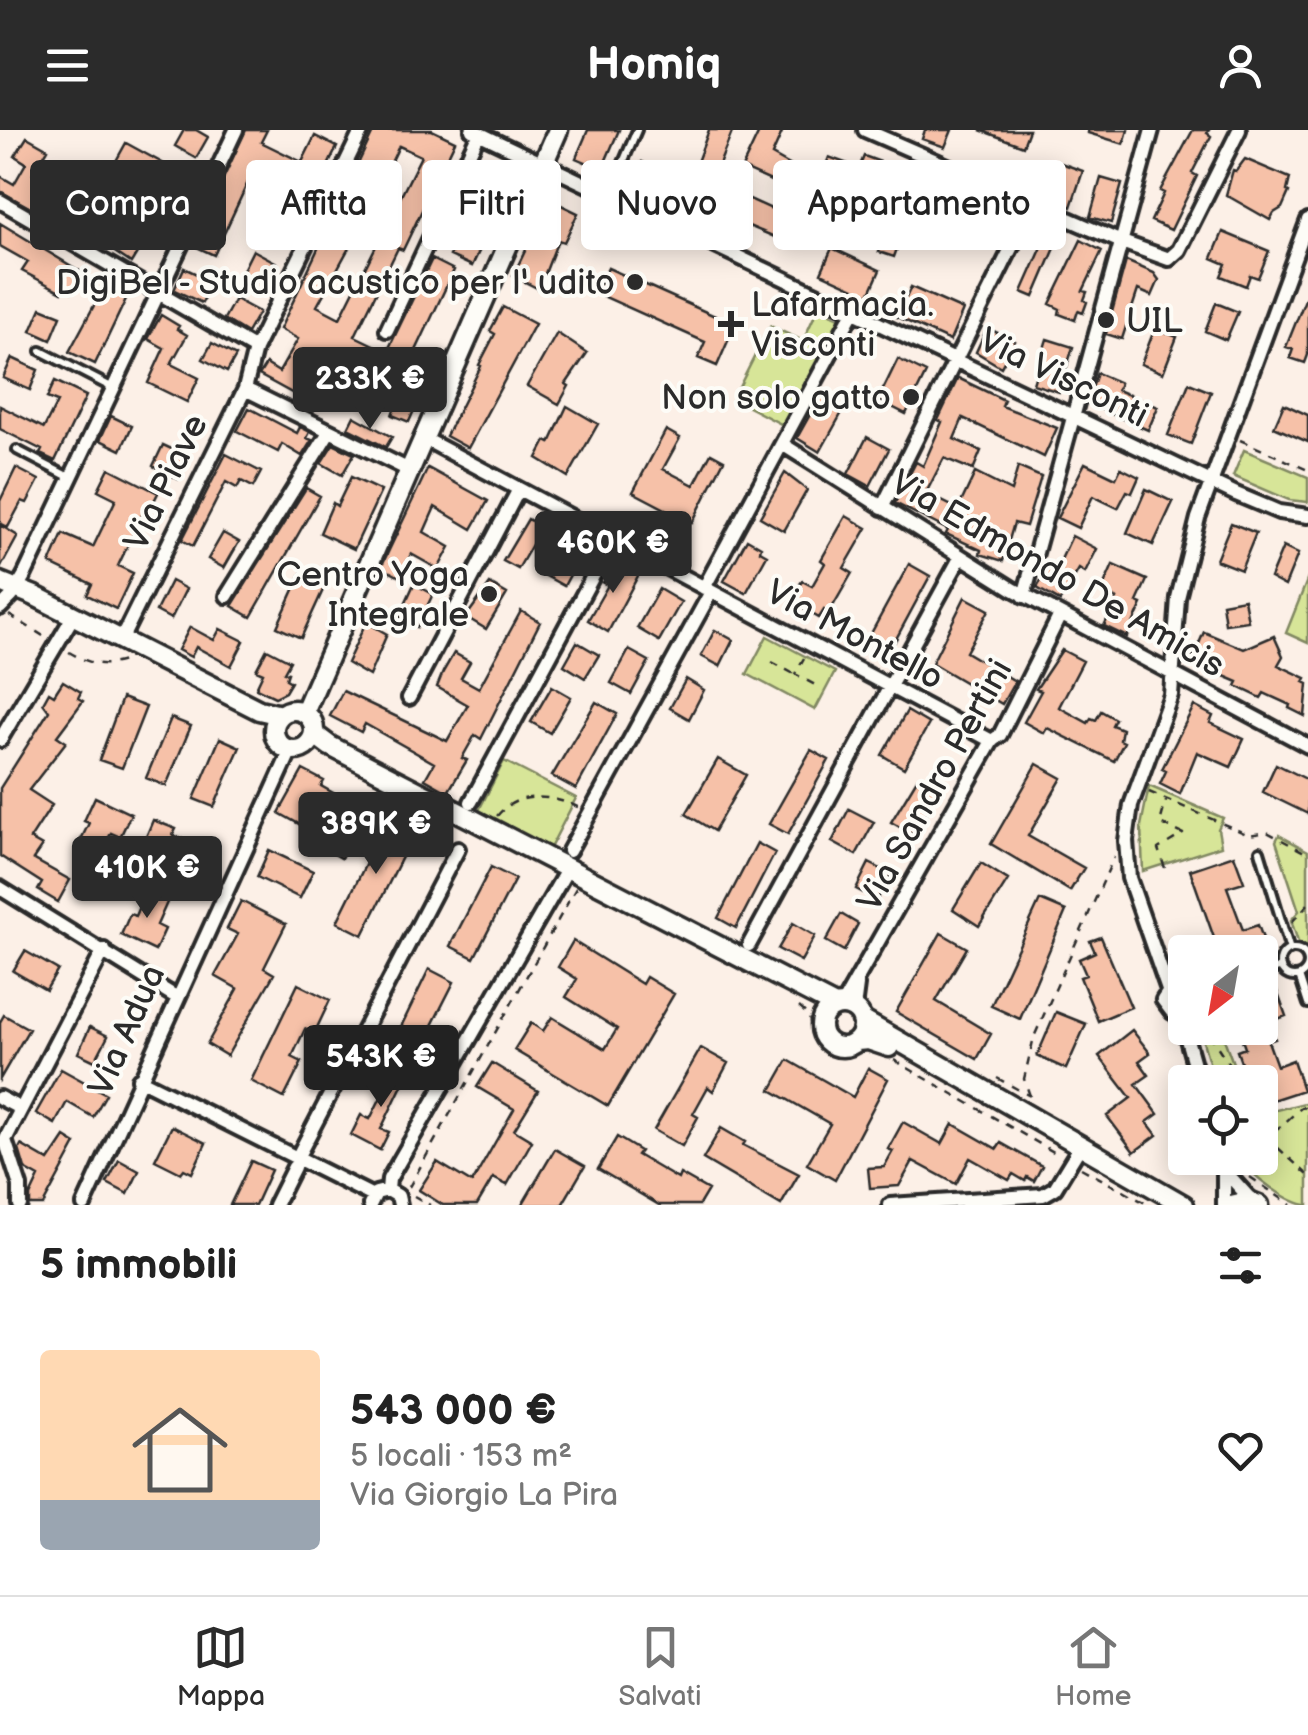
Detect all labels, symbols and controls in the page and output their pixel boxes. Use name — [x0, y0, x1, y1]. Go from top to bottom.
icon: menu — [40, 38, 95, 93]
text: Homiq — [587, 38, 721, 93]
icon: person — [1213, 38, 1268, 93]
chip: Compra — [30, 160, 226, 250]
chip: Affitta — [246, 160, 402, 250]
chip: Filtri — [422, 160, 561, 250]
chip: Nuovo — [581, 160, 753, 250]
chip: Appartamento — [773, 160, 1066, 250]
place label: DigiBel - Studio acustico per l' udito — [56, 262, 615, 305]
marker: DigiBel - Studio acustico per l' udito — [624, 271, 646, 293]
place label: Lafarmacia. Visconti — [751, 284, 934, 367]
place label: UIL — [1126, 300, 1183, 343]
marker: UIL — [1095, 309, 1117, 331]
marker: Lafarmacia. Visconti — [720, 313, 742, 335]
street label: Via Visconti — [972, 319, 1155, 438]
pin: 233K € — [289, 347, 451, 432]
text: 233K € — [315, 360, 425, 399]
place label: Non solo gatto — [661, 377, 891, 420]
marker: Non solo gatto — [900, 386, 922, 408]
street label: Via Piave — [115, 408, 218, 558]
street label: Via Edmondo De Amicis — [883, 461, 1232, 687]
pin: 460K € — [532, 511, 694, 596]
text: 460K € — [557, 524, 669, 563]
place label: Centro Yoga Integrale — [276, 554, 469, 637]
street label: Via Montello — [758, 571, 950, 700]
marker: Centro Yoga Integrale — [478, 583, 500, 605]
street label: Via Sandro Pertini — [848, 652, 1022, 919]
pin: 389K € — [295, 792, 457, 877]
text: 389K € — [320, 805, 432, 844]
pin: 410K € — [66, 836, 228, 921]
text: 410K € — [94, 849, 200, 888]
north arrow — [1168, 935, 1278, 1045]
map controls — [1168, 935, 1278, 1175]
street label: Via Adua — [79, 958, 175, 1103]
pin: 543K € — [300, 1025, 462, 1110]
text: 543K € — [326, 1038, 436, 1077]
button: locate — [1168, 1065, 1278, 1175]
icon: filters — [1213, 1238, 1268, 1293]
text: 5 immobili — [40, 1240, 237, 1291]
text: 543 000 € — [350, 1386, 556, 1437]
icon: home — [120, 1390, 240, 1510]
icon: heart — [1213, 1423, 1268, 1478]
text: 5 locali · 153 m² — [350, 1437, 572, 1476]
text: Via Giorgio La Pira — [350, 1476, 618, 1515]
tab: Mappa — [177, 1620, 265, 1713]
tab: Salvati — [619, 1620, 702, 1713]
tab: Home — [1055, 1620, 1131, 1713]

